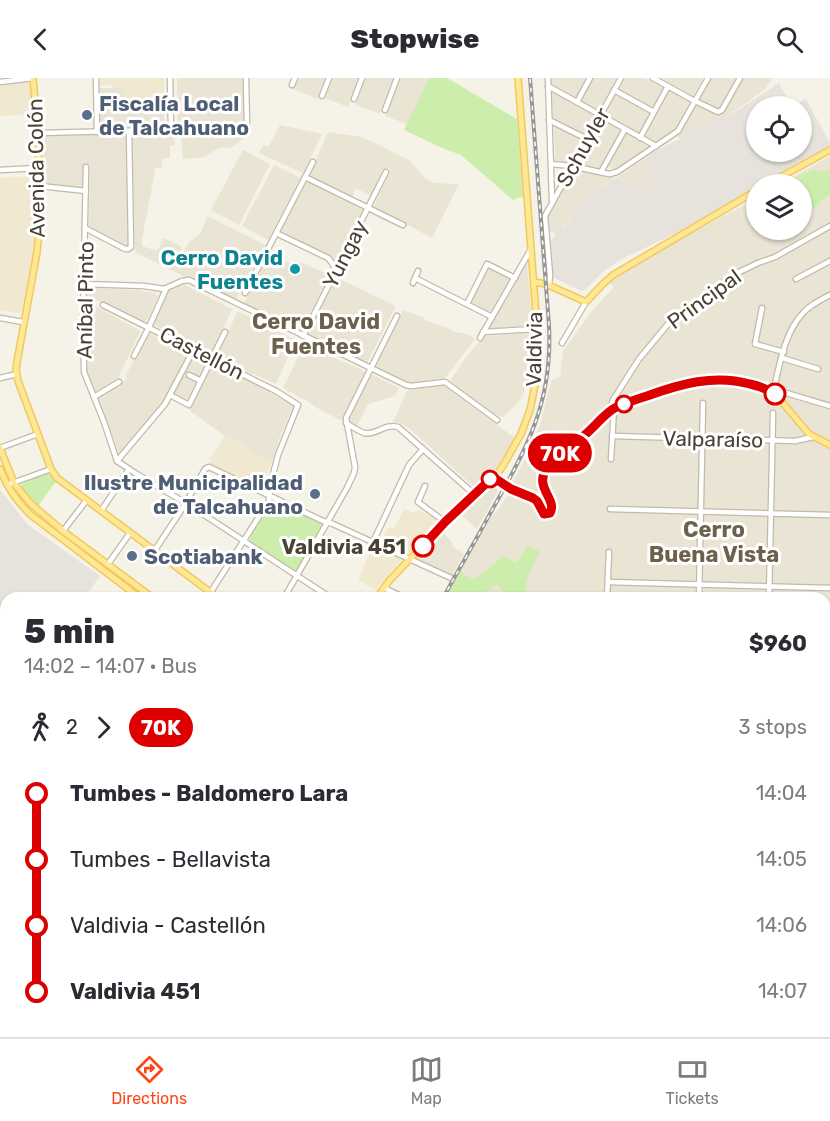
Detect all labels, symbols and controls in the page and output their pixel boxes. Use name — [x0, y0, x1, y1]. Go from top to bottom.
icon: back — [24, 23, 57, 56]
text: Stopwise — [351, 23, 479, 55]
icon: search — [773, 23, 806, 56]
place label: Fiscalía Local de Talcahuano — [99, 91, 249, 140]
map controls — [746, 96, 812, 240]
button: locate — [746, 96, 812, 162]
street label: Avenida Colón — [22, 98, 50, 238]
street label: Schuyler — [551, 103, 615, 191]
marker: Fiscalía Local de Talcahuano — [80, 108, 94, 122]
button: layers — [746, 174, 812, 240]
street label: Yungay — [317, 215, 373, 292]
street label: Aníbal Pinto — [71, 241, 99, 359]
place label: Cerro David Fuentes — [161, 245, 283, 294]
marker: Cerro David Fuentes — [288, 262, 302, 276]
street label: Principal — [662, 264, 746, 334]
district label: Cerro David Fuentes — [252, 308, 380, 360]
street label: Valdivia — [521, 311, 547, 387]
street label: Castellón — [156, 321, 248, 385]
unlabelled marker — [764, 383, 786, 405]
unlabelled marker — [615, 395, 633, 413]
street label: Valparaíso — [662, 426, 764, 452]
line badge: 70K — [526, 434, 594, 472]
text: 70K — [540, 441, 580, 466]
place label: Ilustre Municipalidad de Talcahuano — [84, 470, 303, 519]
unlabelled marker — [481, 470, 499, 488]
marker: Ilustre Municipalidad de Talcahuano — [308, 487, 322, 501]
district label: Cerro Buena Vista — [649, 516, 779, 568]
place label: Valdivia 451 — [281, 534, 406, 559]
marker: Valdivia 451 — [412, 535, 434, 557]
place label: Scotiabank — [144, 544, 263, 569]
marker: Scotiabank — [125, 549, 139, 563]
text: 5 min — [24, 612, 115, 651]
text: $960 — [749, 630, 807, 657]
text: 14:02 – 14:07 · Bus — [24, 654, 197, 678]
icon: walk — [24, 711, 57, 744]
icon: forward — [87, 711, 120, 744]
text: 2 — [66, 715, 78, 739]
text: 70K — [141, 715, 181, 740]
text: 3 stops — [738, 715, 807, 739]
text: Tumbes - Baldomero Lara — [70, 780, 348, 807]
text: 14:04 — [756, 781, 807, 805]
text: Tumbes - Bellavista — [70, 846, 271, 873]
text: 14:05 — [756, 847, 807, 871]
text: Valdivia - Castellón — [70, 912, 266, 939]
text: 14:06 — [756, 913, 807, 937]
text: Valdivia 451 — [70, 978, 200, 1005]
text: 14:07 — [758, 979, 807, 1003]
tab: Directions — [111, 1053, 187, 1108]
tab: Map — [410, 1053, 443, 1108]
tab: Tickets — [666, 1053, 719, 1108]

